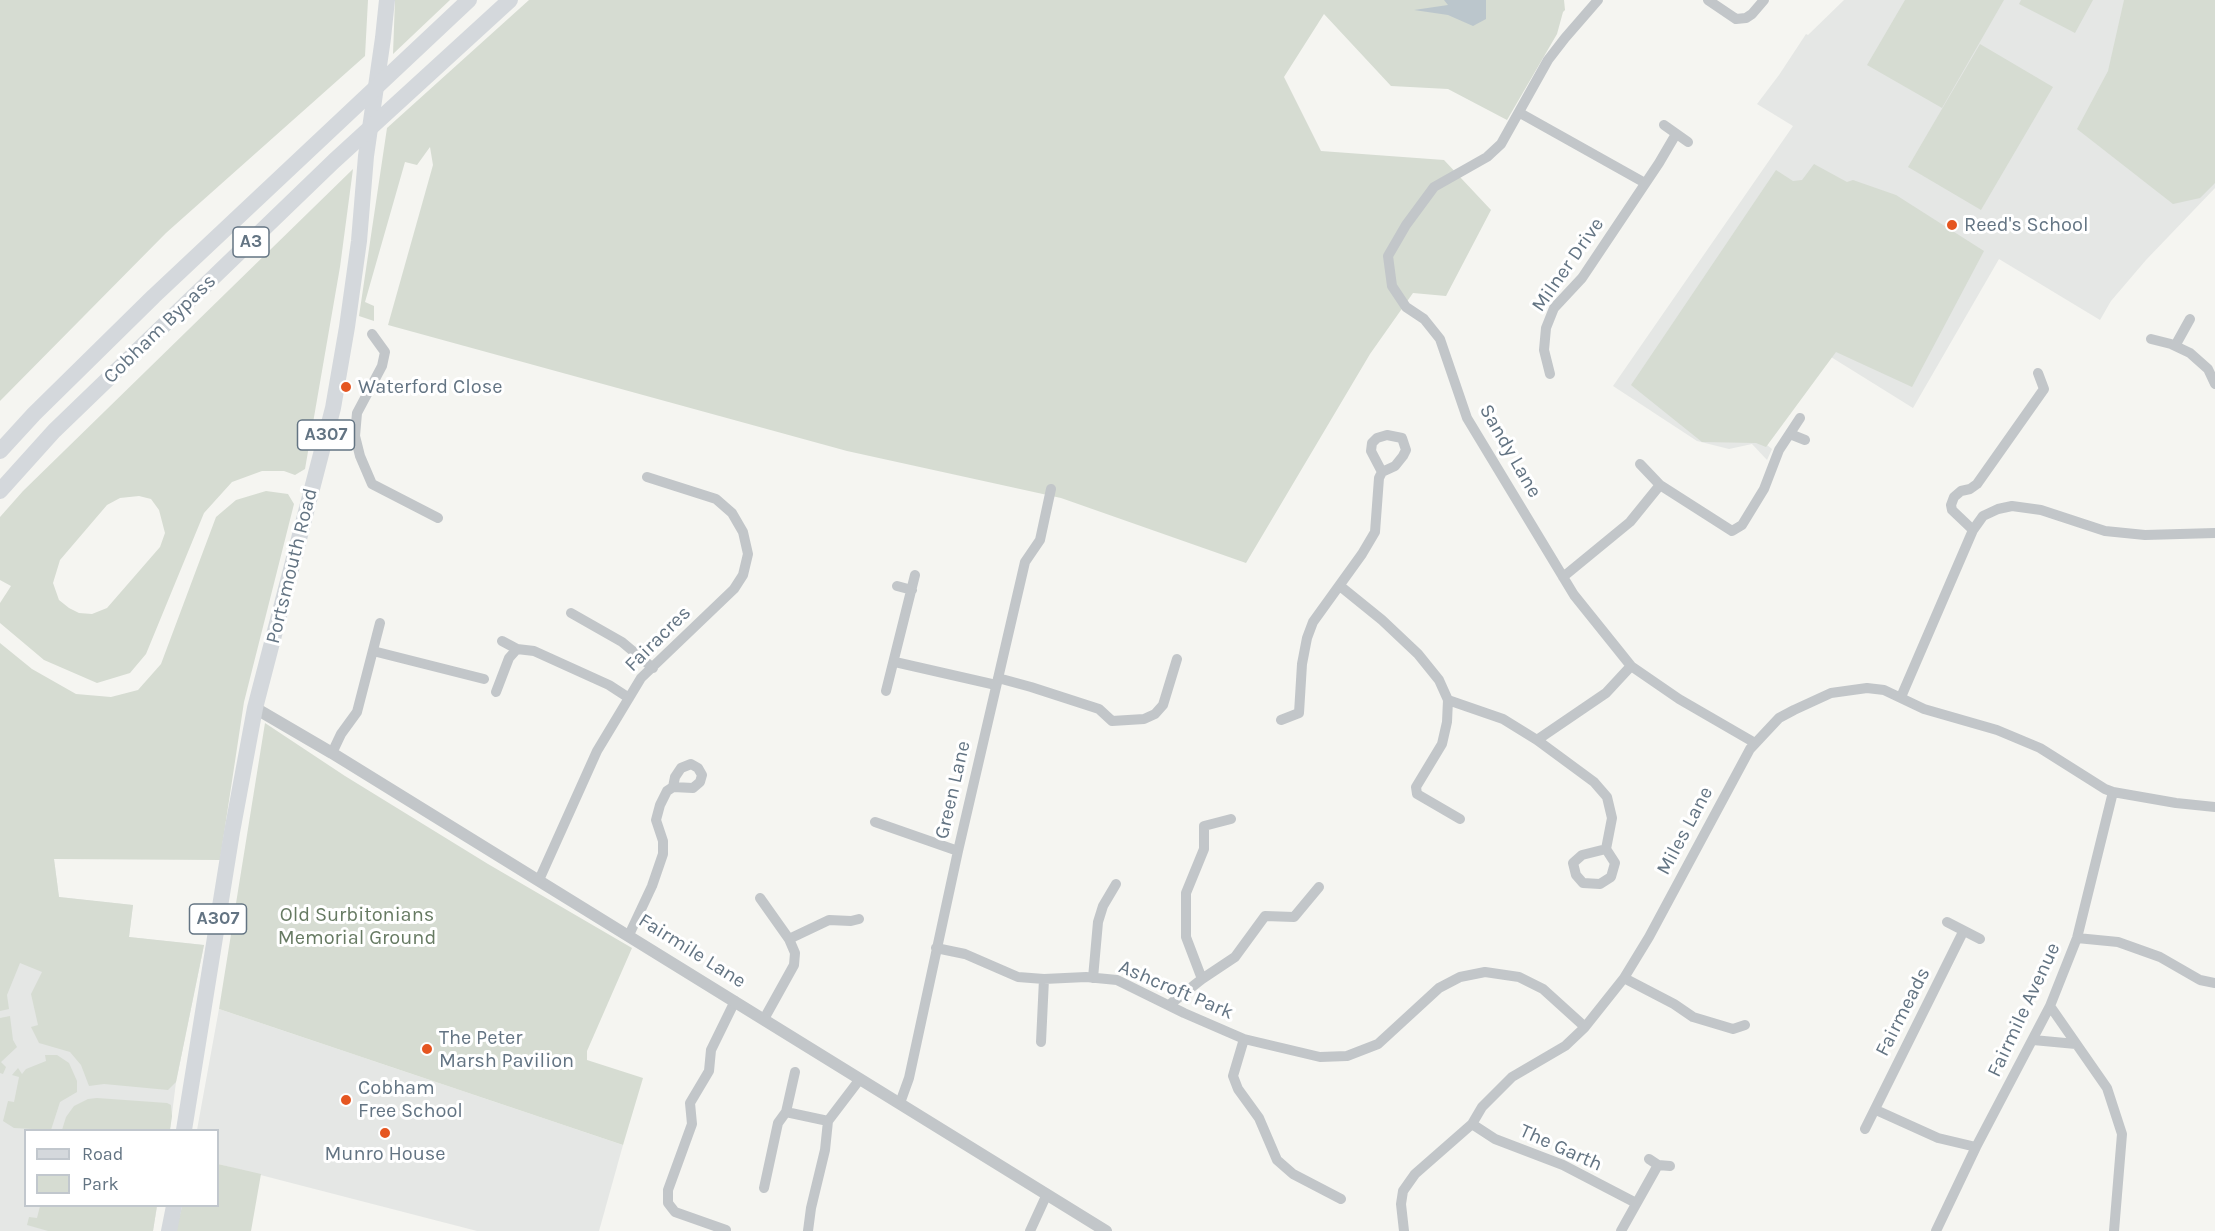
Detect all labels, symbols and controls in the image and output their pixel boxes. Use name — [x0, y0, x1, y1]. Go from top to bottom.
street label: Milner Drive — [1527, 213, 1609, 317]
place label: Reed's School — [1964, 213, 2089, 237]
marker: Reed's School — [1945, 218, 1959, 232]
road number: A3 — [233, 227, 269, 257]
street label: Cobham Bypass — [99, 269, 221, 389]
place label: Waterford Close — [358, 375, 502, 399]
marker: Waterford Close — [339, 380, 353, 394]
street label: Sandy Lane — [1474, 400, 1546, 502]
road number: A307 — [298, 420, 354, 450]
street label: Portsmouth Road — [261, 486, 323, 646]
street label: Fairacres — [620, 601, 696, 677]
street label: Green Lane — [930, 738, 976, 842]
street label: Miles Lane — [1652, 783, 1718, 879]
park label: Old Surbitonians Memorial Ground — [278, 903, 436, 950]
road number: A307 — [190, 904, 246, 934]
street label: Fairmile Lane — [634, 908, 750, 994]
street label: Fairmile Avenue — [1982, 939, 2066, 1081]
street label: Ashcroft Park — [1115, 955, 1237, 1025]
street label: Fairmeads — [1870, 964, 1936, 1060]
place label: The Peter Marsh Pavilion — [439, 1026, 574, 1073]
marker: The Peter Marsh Pavilion — [420, 1042, 434, 1056]
place label: Cobham Free School — [358, 1076, 463, 1123]
marker: Cobham Free School — [339, 1093, 353, 1107]
street label: The Garth — [1516, 1119, 1606, 1177]
marker: Munro House — [378, 1126, 392, 1140]
legend — [24, 1129, 219, 1207]
place label: Munro House — [324, 1142, 446, 1166]
text: Road — [82, 1143, 123, 1165]
text: Park — [82, 1173, 119, 1195]

